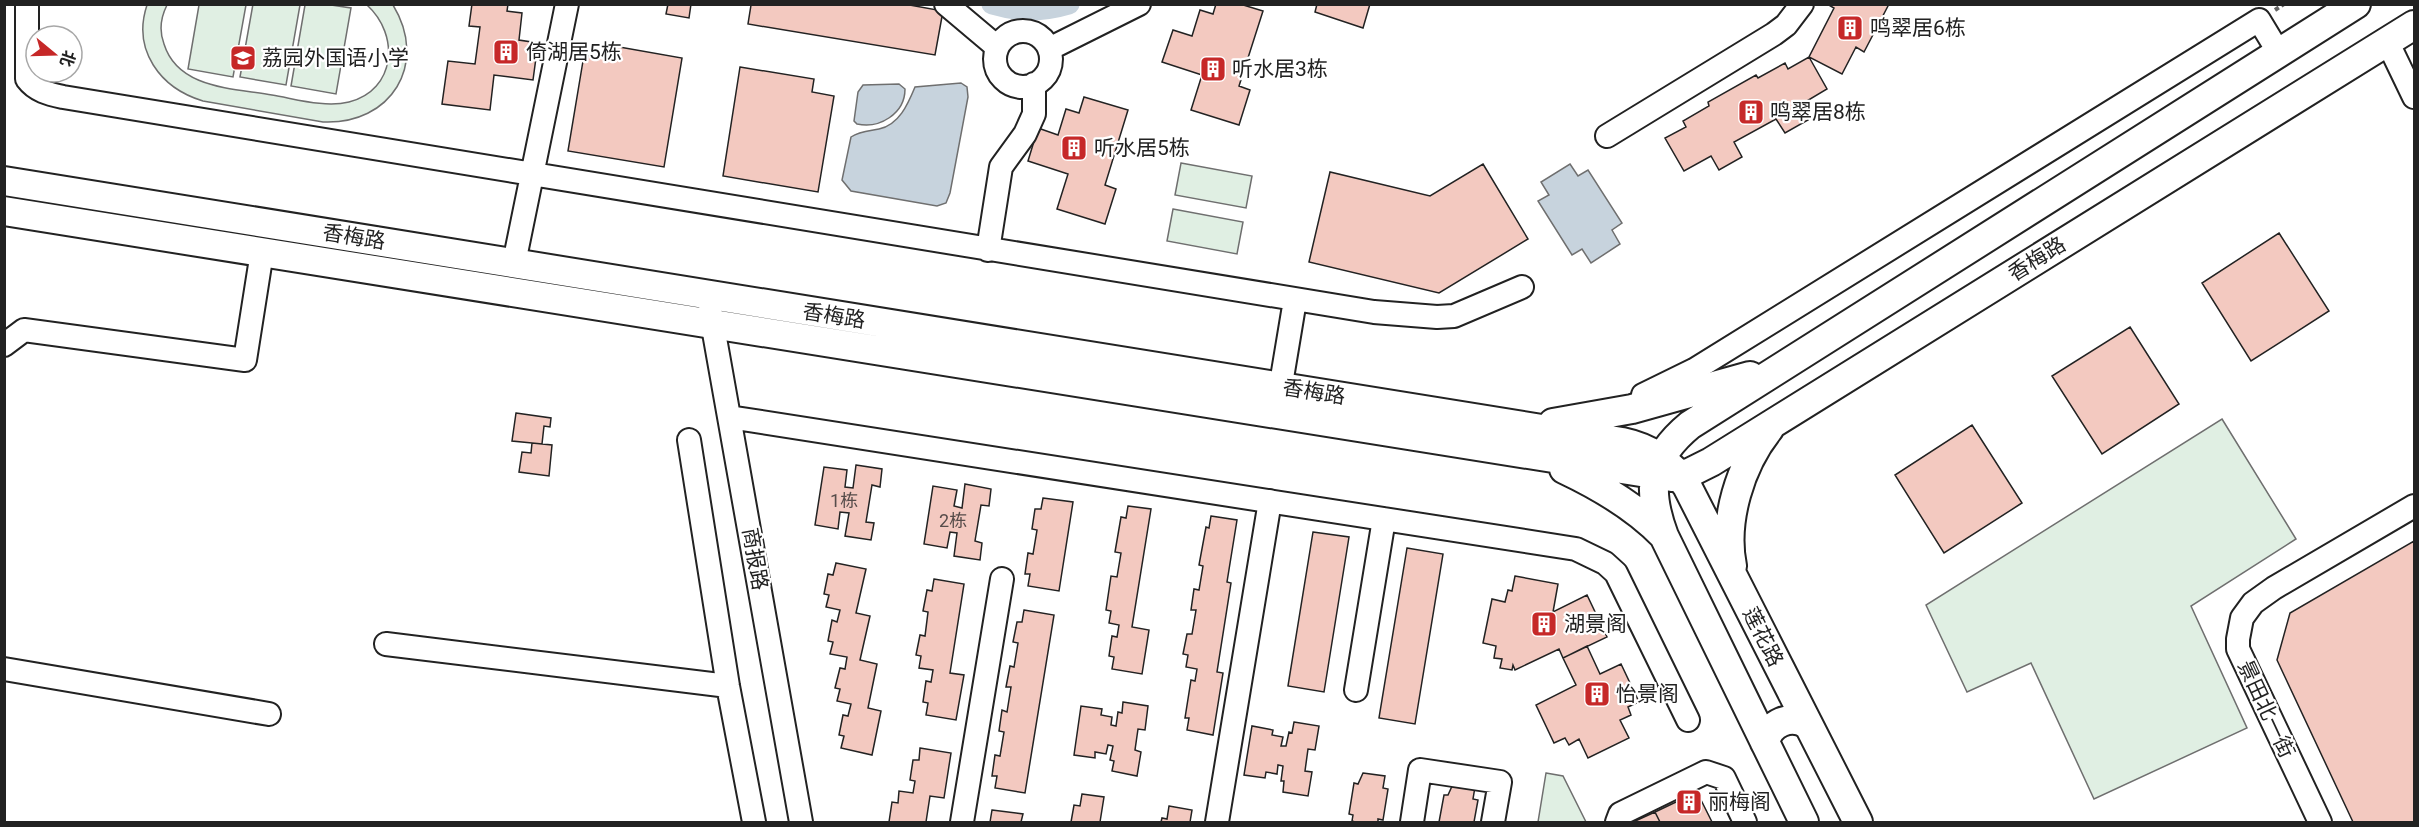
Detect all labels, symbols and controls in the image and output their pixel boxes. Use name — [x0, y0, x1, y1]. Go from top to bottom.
building icon: 鸣翠居6栋 — [1835, 13, 1865, 43]
place label: 鸣翠居6栋 — [1870, 16, 1966, 40]
north arrow — [24, 24, 84, 84]
building icon: 倚湖居5栋 — [491, 37, 521, 67]
place label: 倚湖居5栋 — [526, 40, 622, 64]
school or university icon: 荔园外国语小学 — [228, 43, 258, 73]
place label: 荔园外国语小学 — [262, 46, 409, 70]
text: 北 — [56, 48, 79, 69]
building icon: 听水居3栋 — [1198, 54, 1228, 84]
place label: 听水居3栋 — [1232, 57, 1328, 81]
building icon: 鸣翠居8栋 — [1736, 97, 1766, 127]
place label: 鸣翠居8栋 — [1770, 100, 1866, 124]
building icon: 听水居5栋 — [1059, 133, 1089, 163]
place label: 听水居5栋 — [1094, 136, 1190, 160]
street label: 香梅路 — [321, 220, 387, 254]
street label: 香梅路 — [2004, 232, 2070, 286]
street label: 香梅路 — [801, 299, 867, 333]
street label: 香梅路 — [1281, 375, 1347, 409]
house number: 1栋 — [830, 490, 858, 511]
house number: 2栋 — [939, 510, 967, 531]
street label: 商报路 — [738, 526, 772, 592]
street label: 莲花路 — [1738, 603, 1788, 671]
building icon: 湖景阁 — [1529, 609, 1559, 639]
place label: 湖景阁 — [1564, 612, 1627, 636]
street label: 景田北一街 — [2233, 656, 2299, 762]
building icon: 怡景阁 — [1582, 679, 1612, 709]
place label: 怡景阁 — [1616, 682, 1679, 706]
building icon: 丽梅阁 — [1674, 787, 1704, 817]
place label: 丽梅阁 — [1708, 790, 1771, 814]

